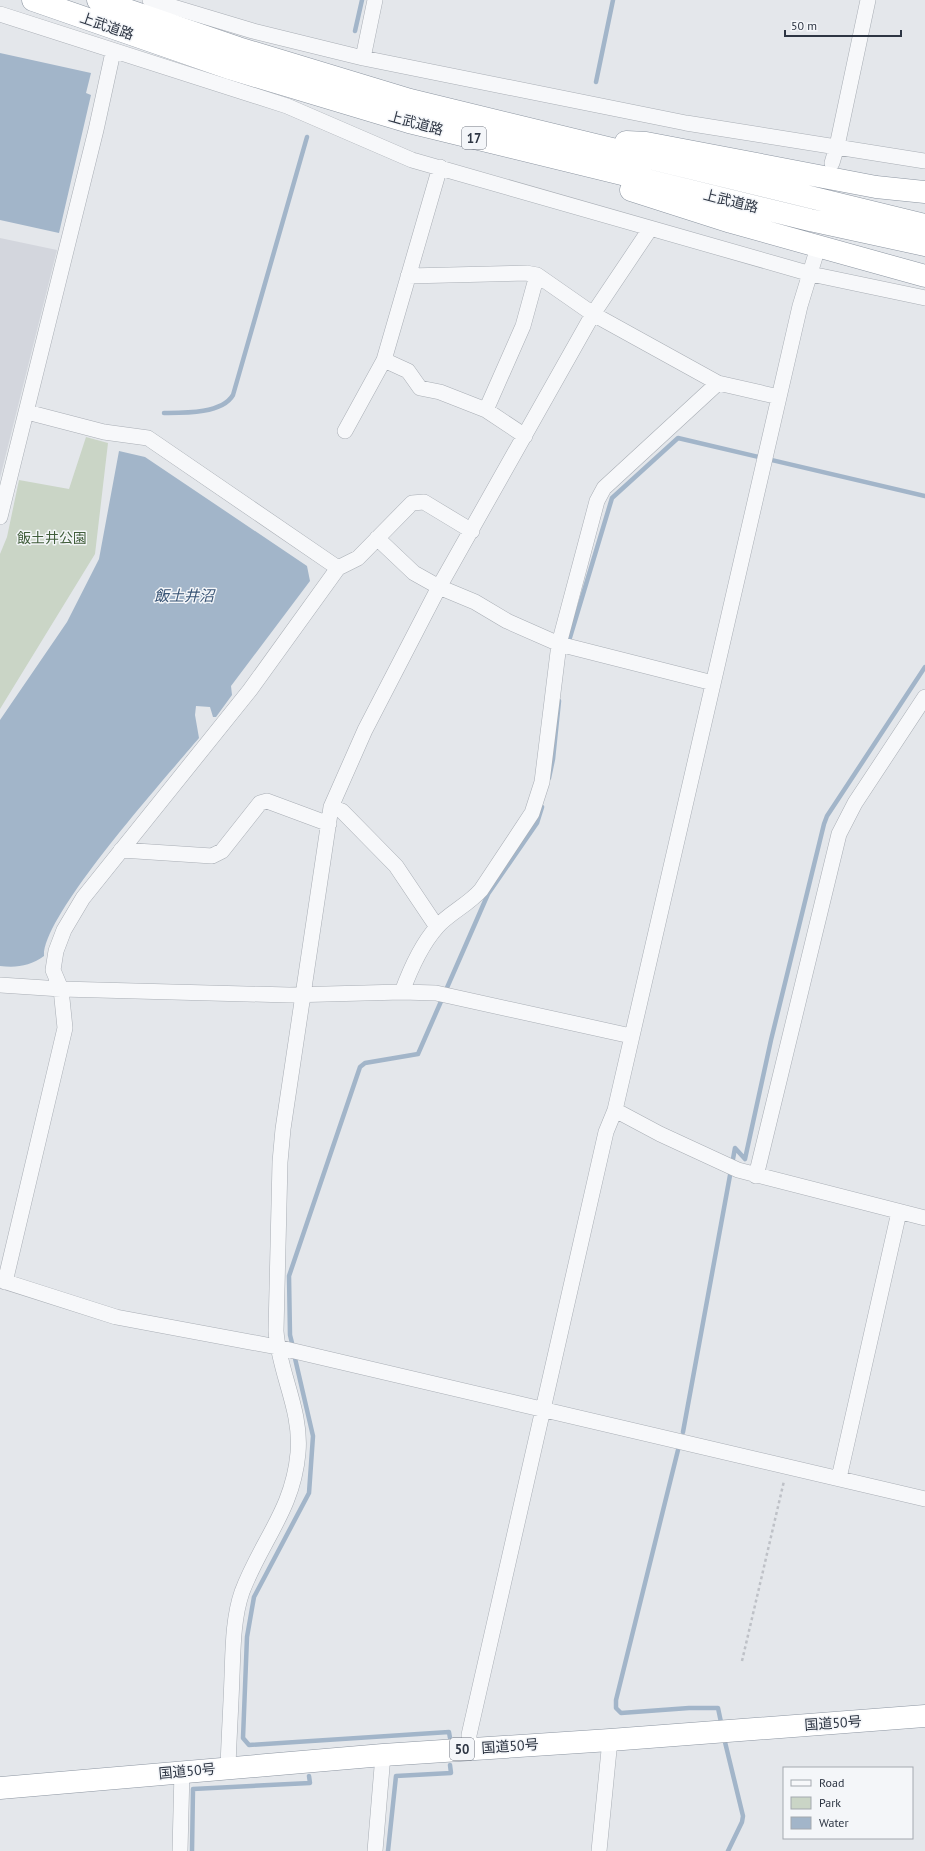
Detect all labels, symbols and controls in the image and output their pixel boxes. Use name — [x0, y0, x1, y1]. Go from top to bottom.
street label: 上武道路 — [78, 8, 136, 44]
scale bar — [785, 12, 901, 38]
text: 50 m — [791, 18, 817, 33]
street label: 上武道路 — [387, 107, 445, 139]
road number: 17 — [462, 127, 486, 149]
street label: 上武道路 — [702, 185, 760, 217]
park label: 飯土井公園 — [17, 529, 87, 547]
water label: 飯土井沼 — [154, 586, 216, 605]
street label: 国道50号 — [804, 1712, 862, 1734]
street label: 国道50号 — [481, 1735, 539, 1757]
road number: 50 — [450, 1738, 474, 1760]
street label: 国道50号 — [158, 1760, 216, 1782]
legend — [783, 1767, 913, 1839]
text: Road — [819, 1775, 844, 1790]
text: Park — [819, 1795, 841, 1810]
text: Water — [819, 1815, 849, 1830]

